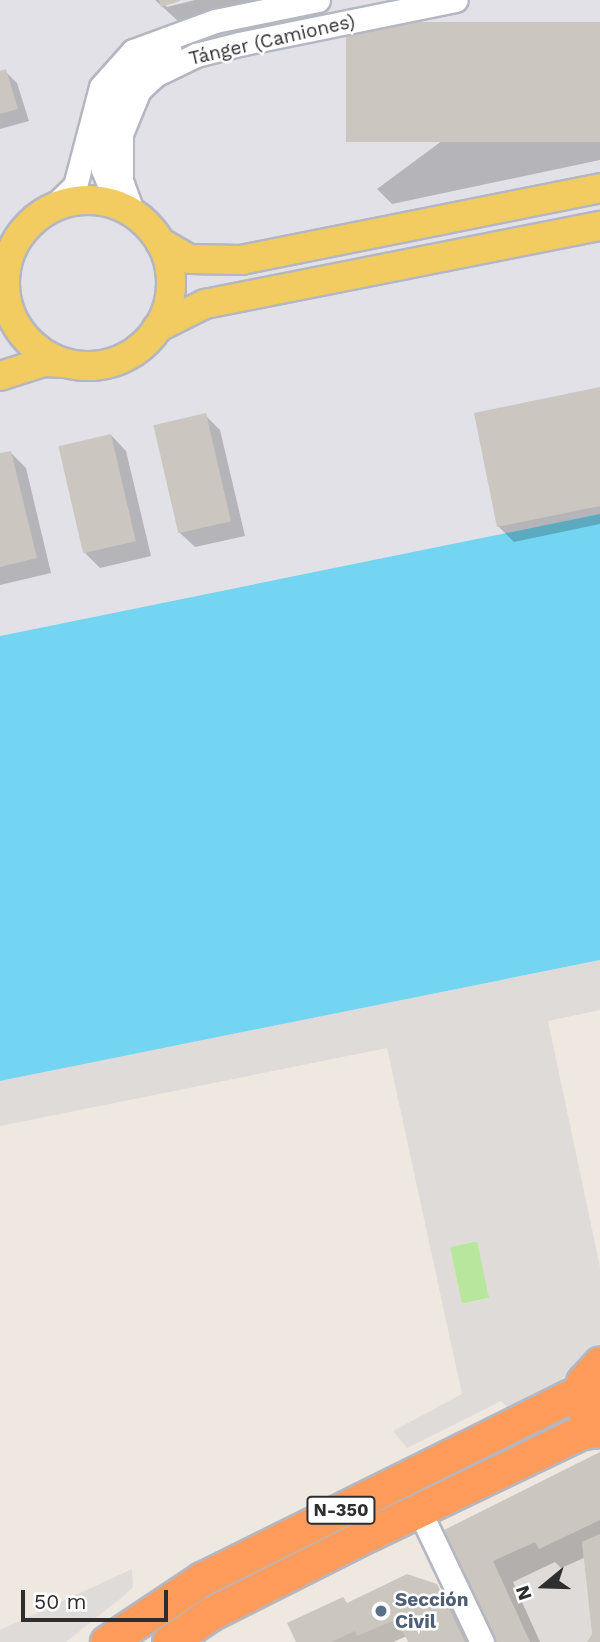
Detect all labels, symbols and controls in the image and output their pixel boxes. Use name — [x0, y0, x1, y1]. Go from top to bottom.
street label: Tánger (Camiones) — [187, 10, 357, 70]
road number: N-350 — [306, 1496, 376, 1525]
north arrow — [509, 1551, 579, 1621]
scale bar — [24, 1576, 172, 1620]
text: N — [511, 1583, 537, 1603]
text: 50 m — [34, 1589, 86, 1614]
place label: Sección Civil — [395, 1589, 468, 1633]
marker: Sección Civil — [373, 1603, 389, 1619]

